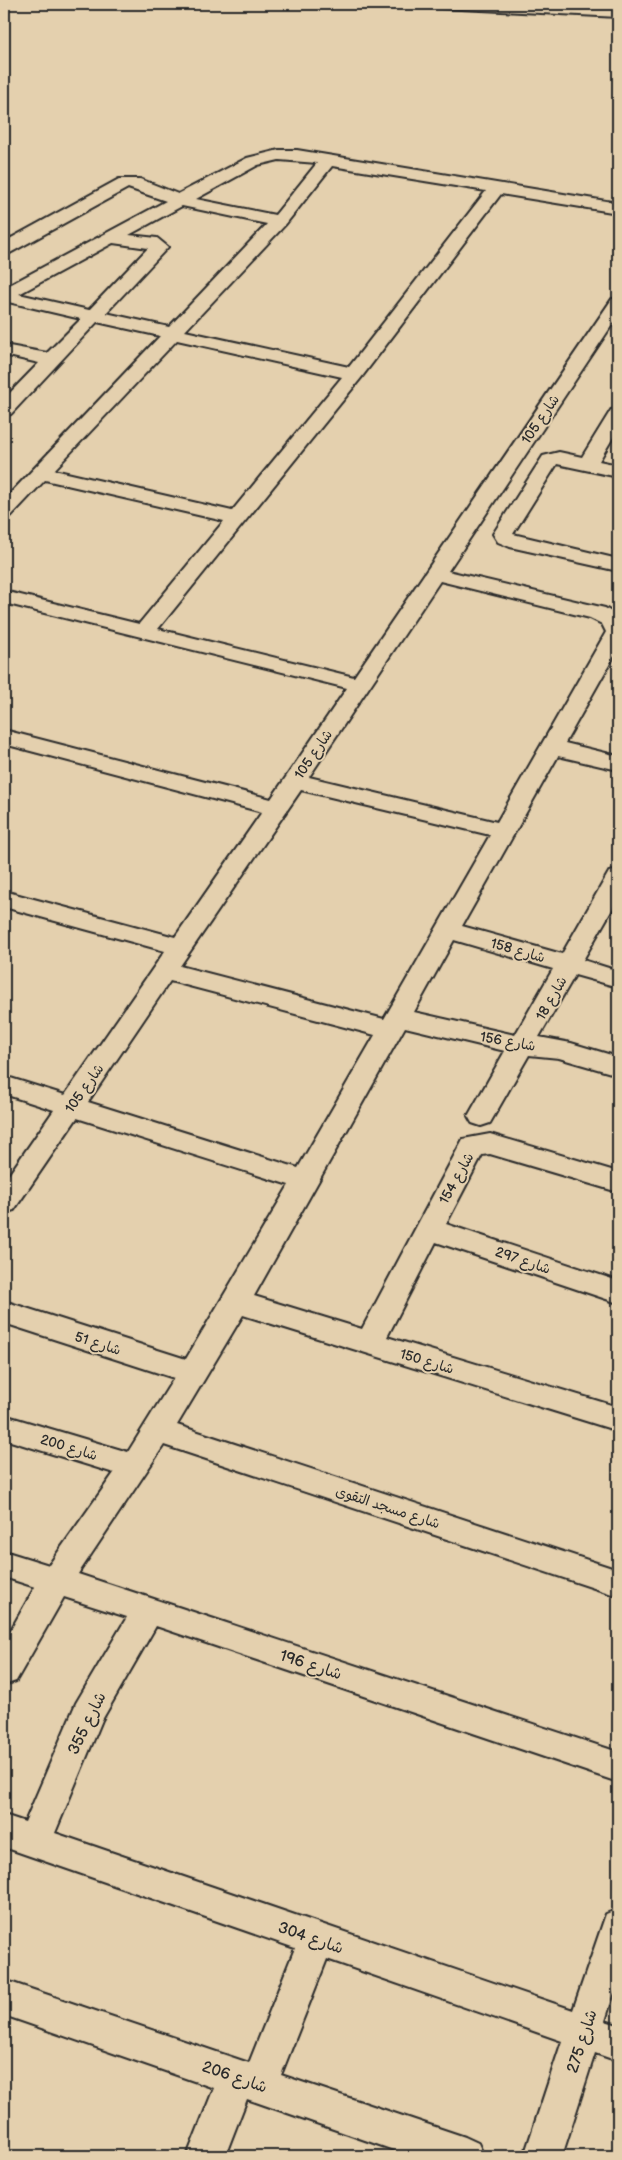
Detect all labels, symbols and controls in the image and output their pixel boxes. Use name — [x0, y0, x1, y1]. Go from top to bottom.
street label: شارع 105 — [518, 391, 564, 448]
street label: شارع 105 — [291, 726, 337, 783]
street label: شارع 158 — [488, 935, 547, 967]
street label: شارع 18 — [532, 973, 572, 1024]
street label: شارع 156 — [479, 1028, 537, 1056]
street label: شارع 105 — [61, 1061, 108, 1117]
street label: شارع 154 — [435, 1150, 478, 1207]
street label: شارع 297 — [493, 1243, 553, 1279]
street label: شارع 51 — [72, 1328, 123, 1360]
street label: شارع 150 — [397, 1345, 456, 1379]
street label: شارع 200 — [38, 1431, 99, 1465]
street label: شارع مسجد التقوى — [333, 1483, 442, 1533]
street label: شارع 196 — [277, 1646, 344, 1685]
street label: شارع 355 — [64, 1689, 112, 1758]
street label: شارع 304 — [275, 1918, 346, 1959]
street label: شارع 275 — [563, 2007, 603, 2076]
street label: شارع 206 — [199, 2057, 270, 2098]

